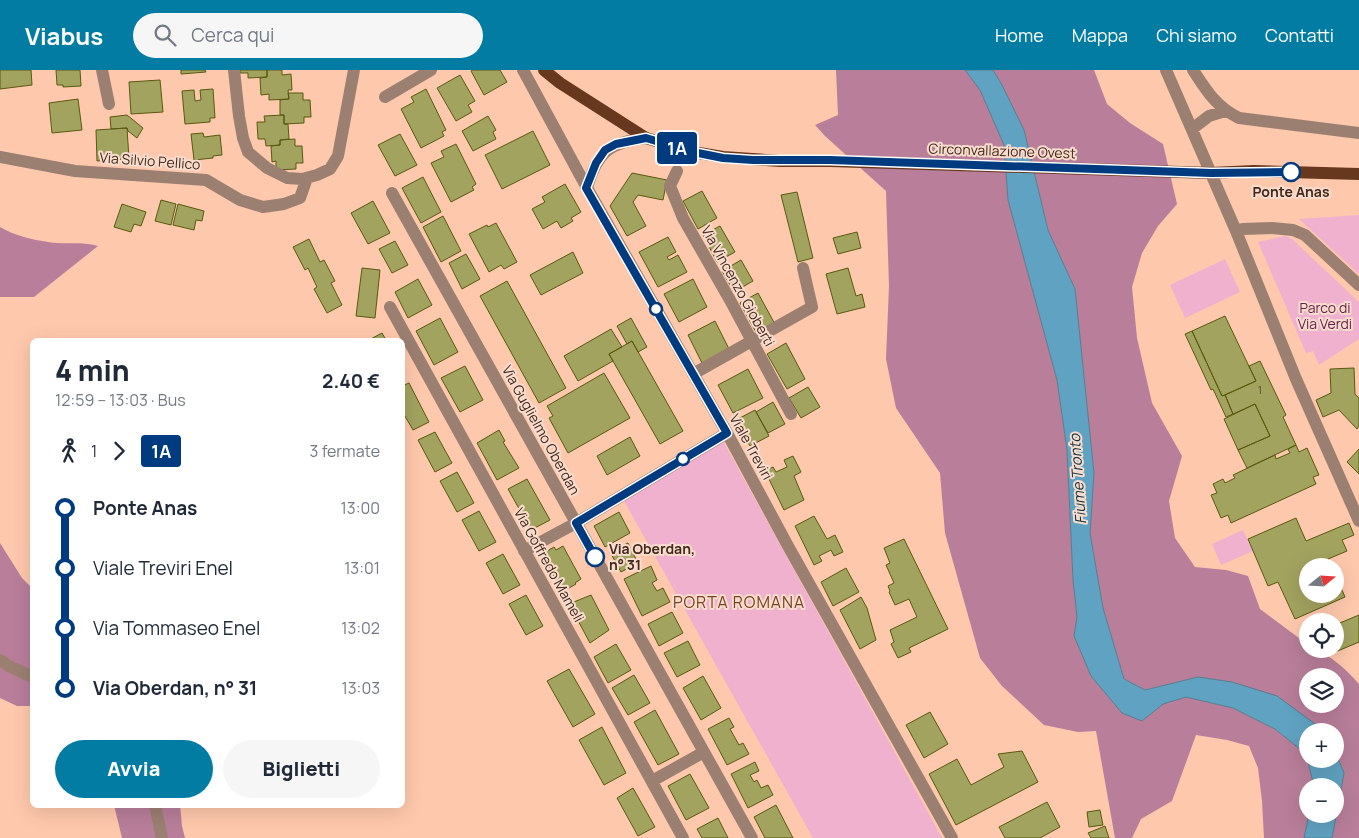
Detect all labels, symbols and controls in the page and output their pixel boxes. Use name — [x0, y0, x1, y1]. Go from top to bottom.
search box — [133, 13, 483, 58]
text: Viabus — [25, 19, 103, 52]
icon: search — [151, 21, 179, 49]
text: Cerca qui — [191, 22, 274, 48]
text: Home — [995, 23, 1044, 47]
text: Mappa — [1072, 23, 1128, 47]
text: Chi siamo — [1156, 23, 1237, 47]
text: Contatti — [1265, 23, 1334, 47]
line badge: 1A — [654, 132, 700, 164]
text: 1A — [667, 136, 687, 160]
street label: Circonvallazione Ovest — [928, 138, 1076, 163]
street label: Via Silvio Pellico — [99, 148, 201, 173]
marker: Ponte Anas — [1281, 162, 1301, 182]
place label: Ponte Anas — [1253, 182, 1330, 201]
street label: Via Vincenzo Gioberti — [697, 222, 780, 350]
park label: Parco di Via Verdi — [1298, 298, 1352, 333]
unlabelled marker — [649, 302, 663, 316]
text: 4 min — [55, 351, 130, 389]
street label: Via Guglielmo Oberdan — [498, 362, 585, 498]
text: 2.40 € — [322, 368, 380, 394]
house number: 1 — [1258, 382, 1262, 397]
text: 12:59 – 13:03 · Bus — [55, 389, 186, 411]
street label: Viale Treviri — [726, 410, 777, 483]
water label: Fiume Tronto — [1064, 432, 1091, 525]
icon: walk — [55, 437, 83, 465]
icon: forward — [105, 437, 133, 465]
text: 1A — [151, 439, 171, 463]
text: 1 — [91, 440, 97, 462]
text: 3 fermate — [310, 440, 380, 462]
unlabelled marker — [676, 452, 690, 466]
text: Ponte Anas — [93, 495, 197, 521]
text: 13:00 — [341, 497, 380, 519]
street label: Via Goffredo Mameli — [510, 504, 589, 625]
place label: Via Oberdan, n° 31 — [609, 539, 695, 574]
marker: Via Oberdan, n° 31 — [585, 547, 605, 567]
text: Viale Treviri Enel — [93, 555, 233, 581]
text: 13:01 — [344, 557, 380, 579]
north arrow — [1299, 558, 1344, 602]
map controls — [1299, 558, 1344, 823]
district label: PORTA ROMANA — [673, 591, 805, 613]
button: locate — [1299, 613, 1344, 658]
text: Via Tommaseo Enel — [93, 615, 260, 641]
text: 13:02 — [341, 617, 380, 639]
button: layers — [1299, 668, 1344, 713]
text: Via Oberdan, n° 31 — [93, 675, 257, 701]
text: 13:03 — [342, 677, 380, 699]
button: + — [1299, 723, 1344, 768]
button: Avvia — [55, 740, 213, 798]
button: Biglietti — [223, 740, 380, 798]
button: − — [1299, 778, 1344, 823]

